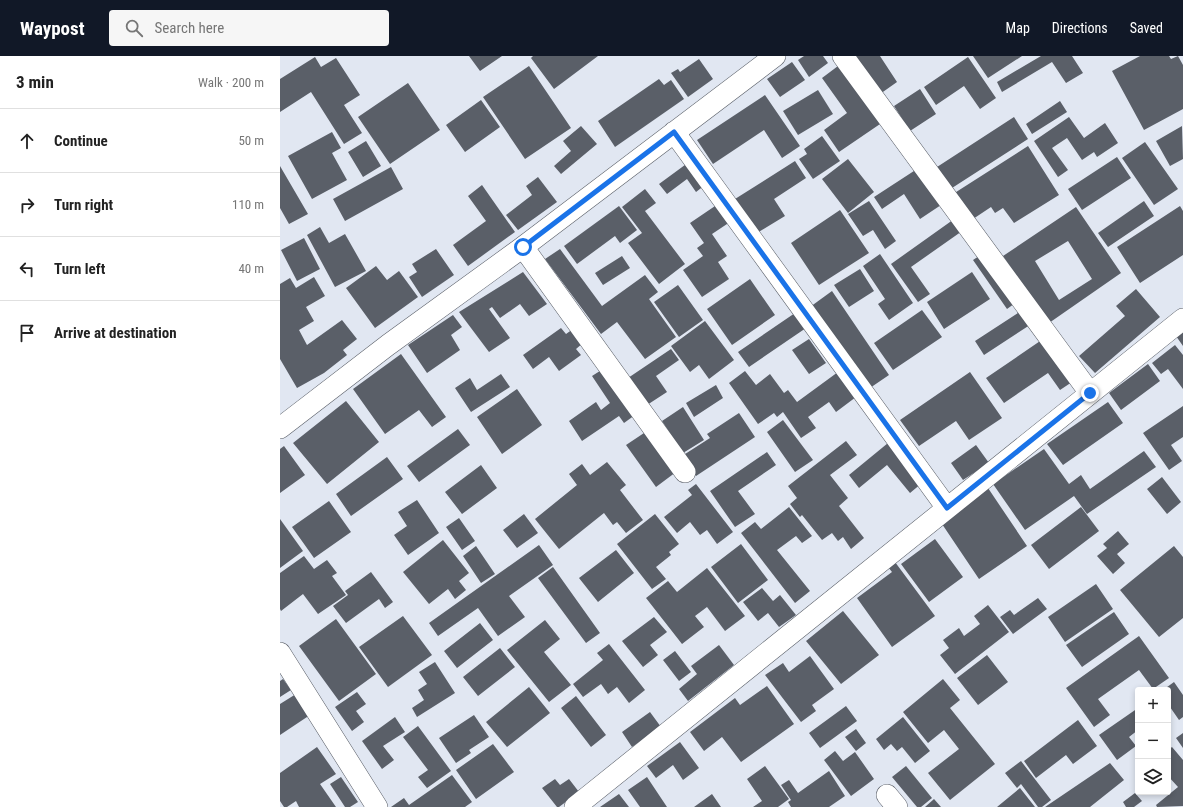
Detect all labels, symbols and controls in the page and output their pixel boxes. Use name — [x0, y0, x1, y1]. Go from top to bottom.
search box — [109, 10, 389, 46]
text: Waypost — [20, 17, 85, 40]
icon: search — [123, 17, 145, 39]
text: Search here — [155, 19, 224, 37]
text: Map — [1006, 20, 1030, 36]
text: Directions — [1052, 20, 1108, 36]
text: Saved — [1130, 20, 1163, 36]
text: 3 min — [16, 72, 54, 92]
text: Walk · 200 m — [198, 75, 264, 90]
icon: ahead — [16, 130, 38, 152]
text: Continue — [54, 132, 108, 150]
text: 50 m — [238, 133, 264, 148]
icon: right — [16, 194, 38, 216]
text: Turn right — [54, 196, 113, 214]
text: 110 m — [232, 197, 264, 212]
route start — [514, 238, 532, 256]
icon: left — [16, 258, 38, 280]
text: Turn left — [54, 260, 105, 278]
text: 40 m — [238, 261, 264, 276]
icon: arrive — [16, 322, 38, 344]
text: Arrive at destination — [54, 324, 177, 342]
route end — [1081, 384, 1099, 402]
map controls — [1135, 687, 1171, 795]
button: + — [1135, 687, 1171, 723]
button: − — [1135, 723, 1171, 759]
button: layers — [1135, 759, 1171, 795]

